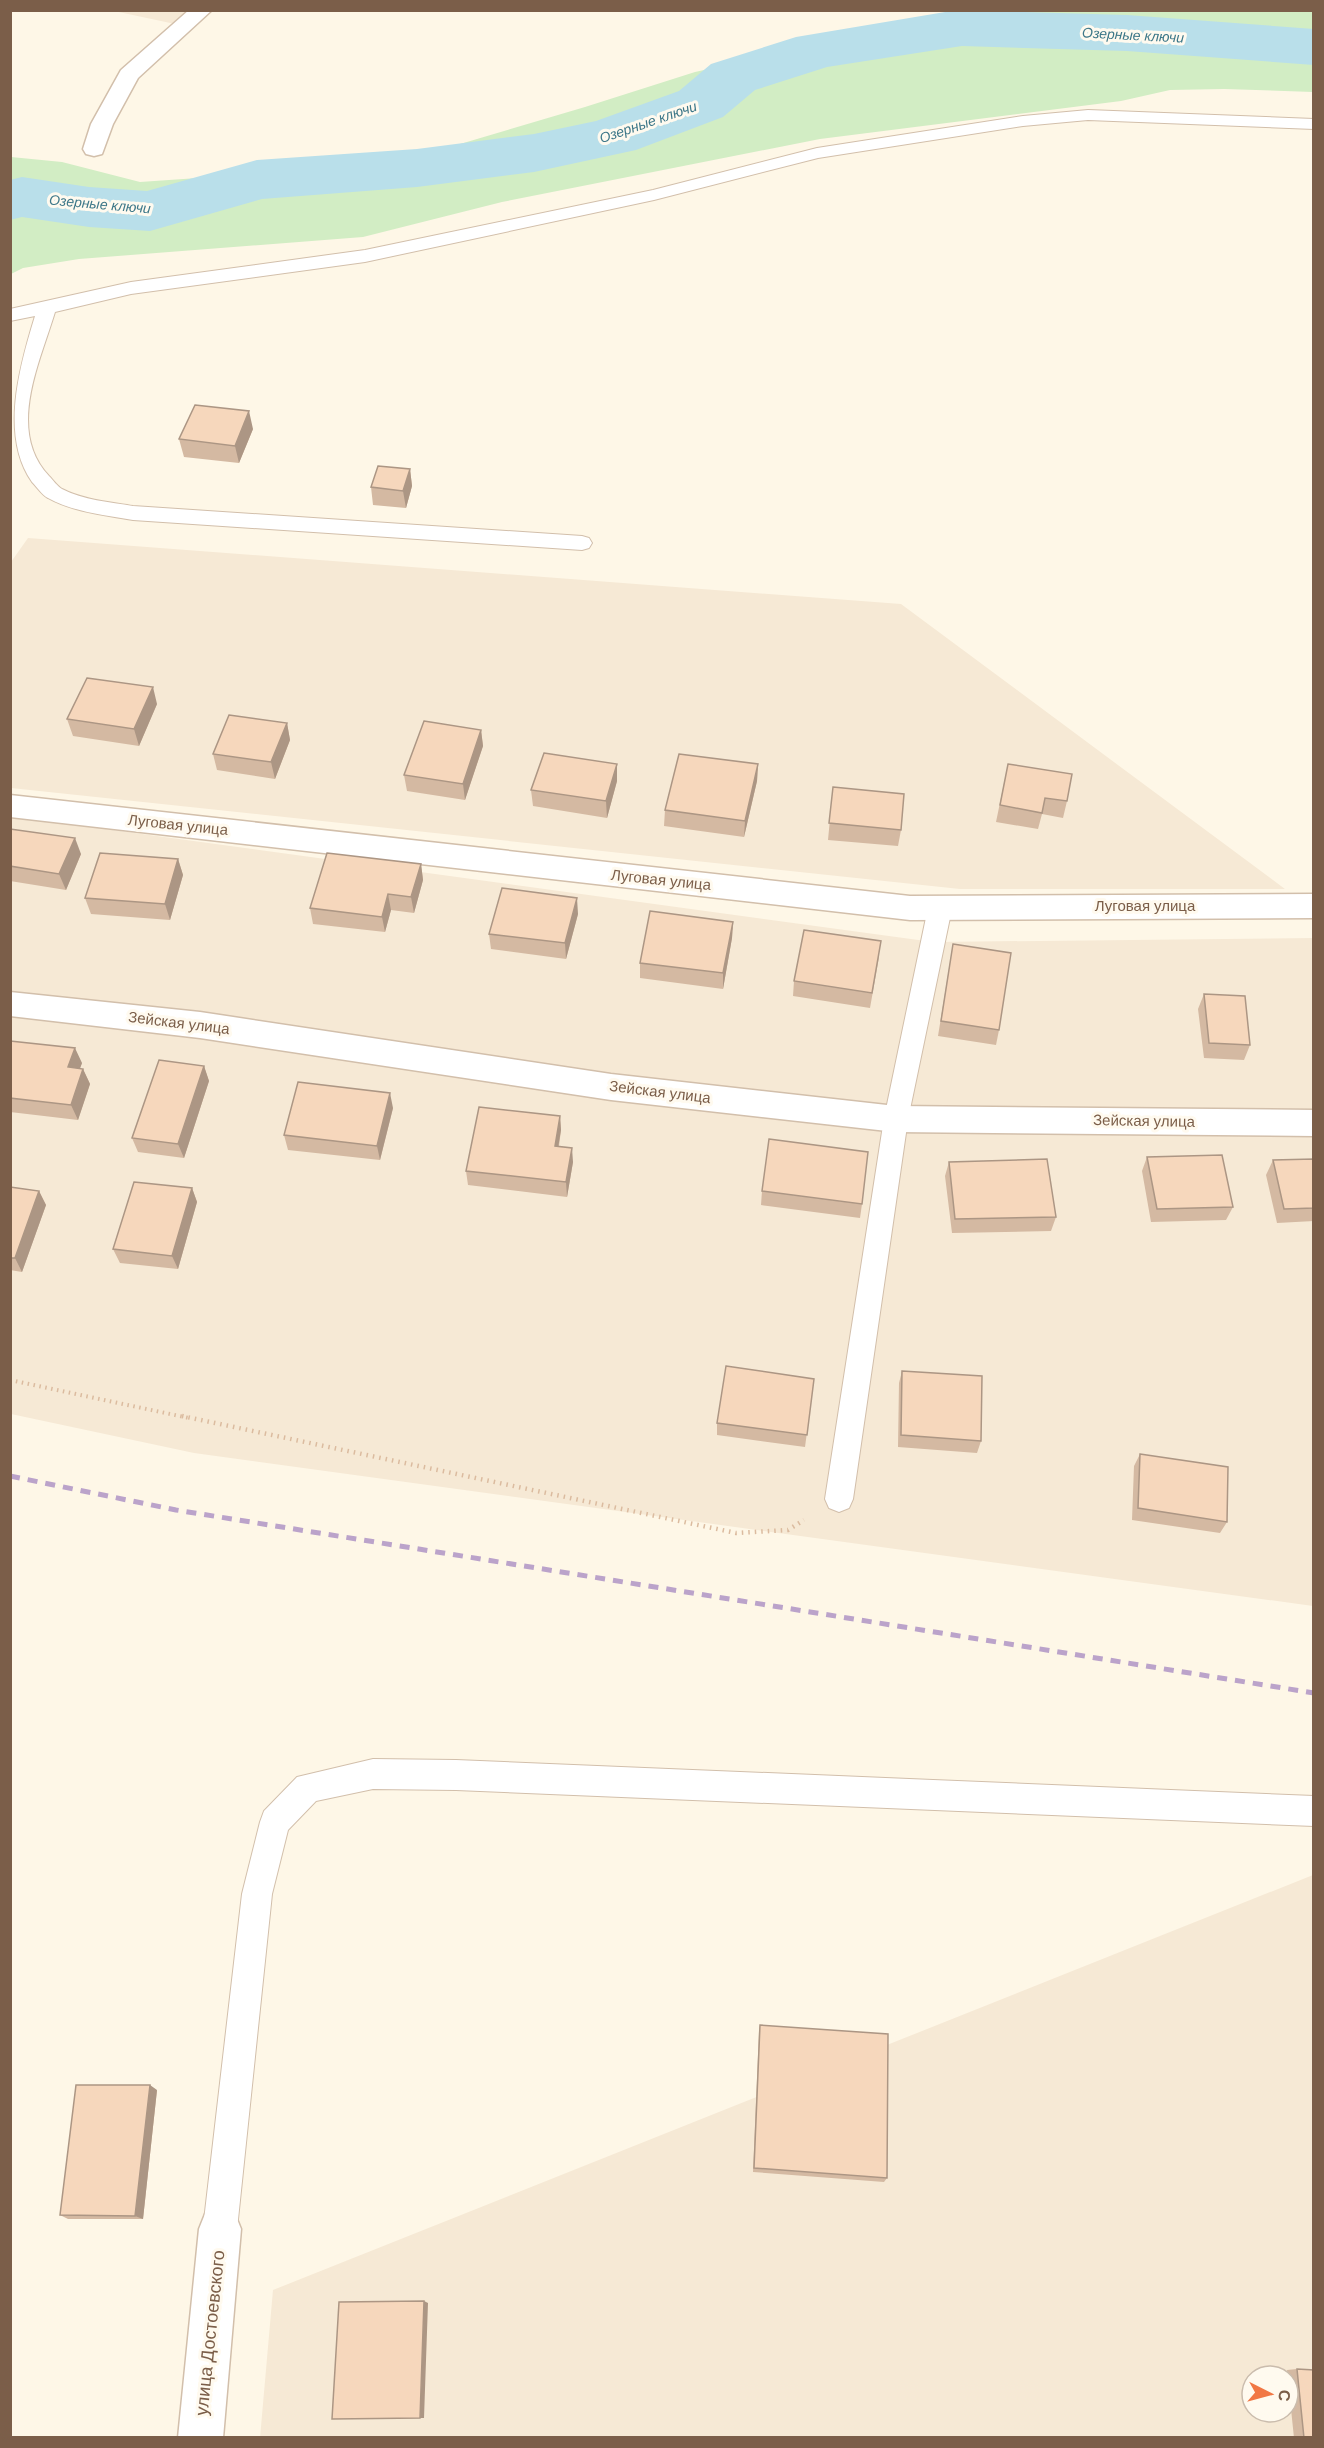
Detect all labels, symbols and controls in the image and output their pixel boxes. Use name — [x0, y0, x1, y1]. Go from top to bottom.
water label: Озерные ключи — [1082, 23, 1185, 47]
water label: Озерные ключи — [597, 97, 699, 147]
water label: Озерные ключи — [48, 191, 152, 217]
street label: Луговая улица — [127, 810, 230, 840]
street label: Луговая улица — [610, 865, 713, 895]
street label: Луговая улица — [1095, 896, 1196, 916]
street label: Зейская улица — [127, 1007, 231, 1039]
street label: Зейская улица — [608, 1076, 712, 1108]
street label: Зейская улица — [1093, 1110, 1196, 1132]
street label: улица Достоевского — [189, 2249, 231, 2417]
north arrow — [1240, 2364, 1300, 2424]
text: С — [1273, 2389, 1295, 2403]

